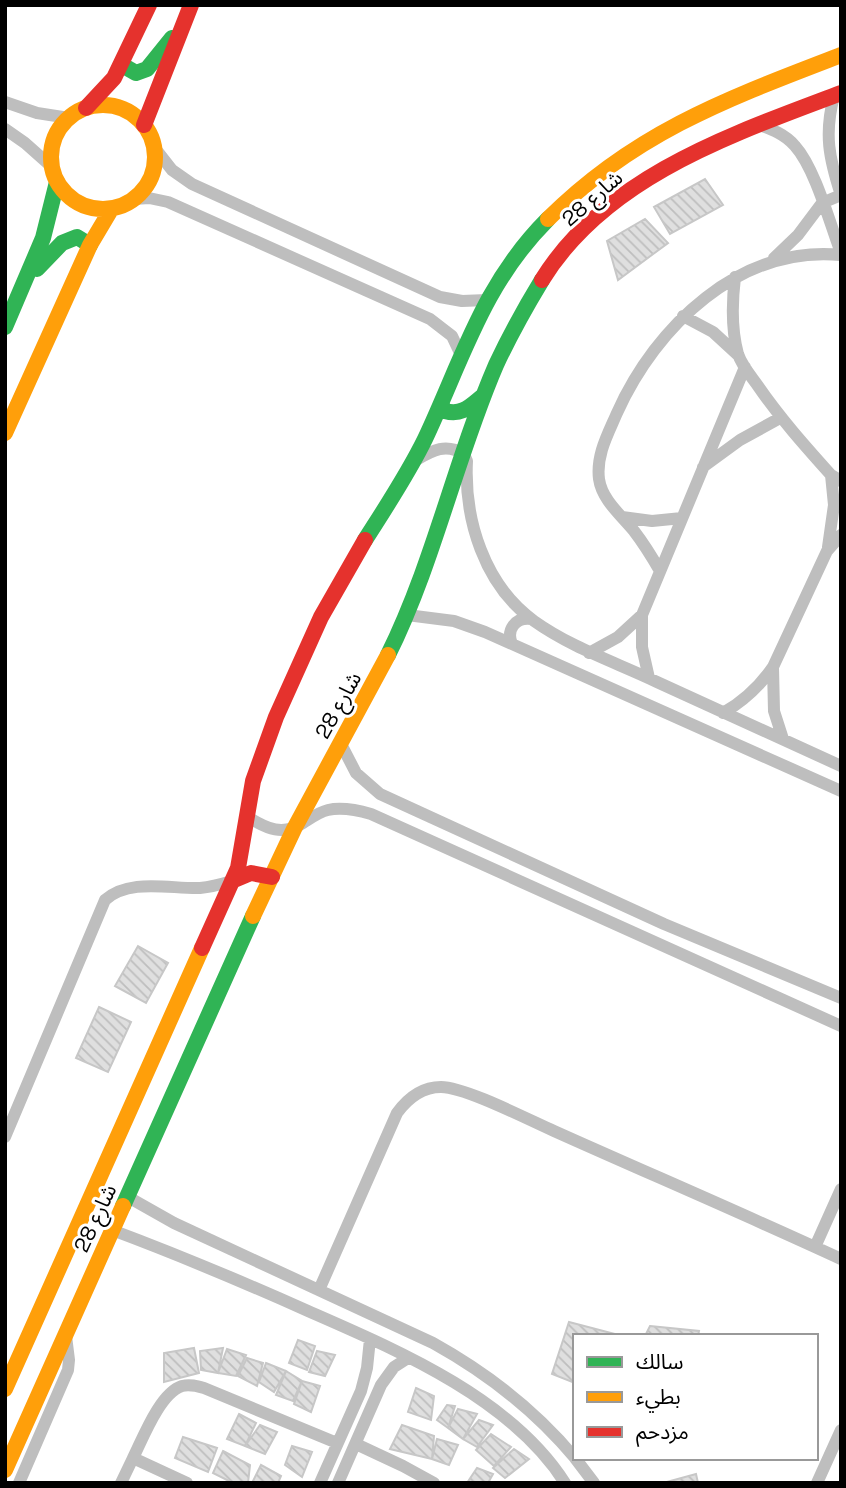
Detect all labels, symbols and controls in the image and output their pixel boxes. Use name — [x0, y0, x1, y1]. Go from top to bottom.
street label: شارع 28 — [556, 164, 629, 233]
street label: شارع 28 — [309, 667, 369, 744]
street label: شارع 28 — [68, 1180, 124, 1257]
legend — [573, 1334, 818, 1460]
text: سالك — [636, 1348, 683, 1375]
text: بطيء — [636, 1383, 681, 1413]
text: مزدحم — [636, 1418, 689, 1447]

